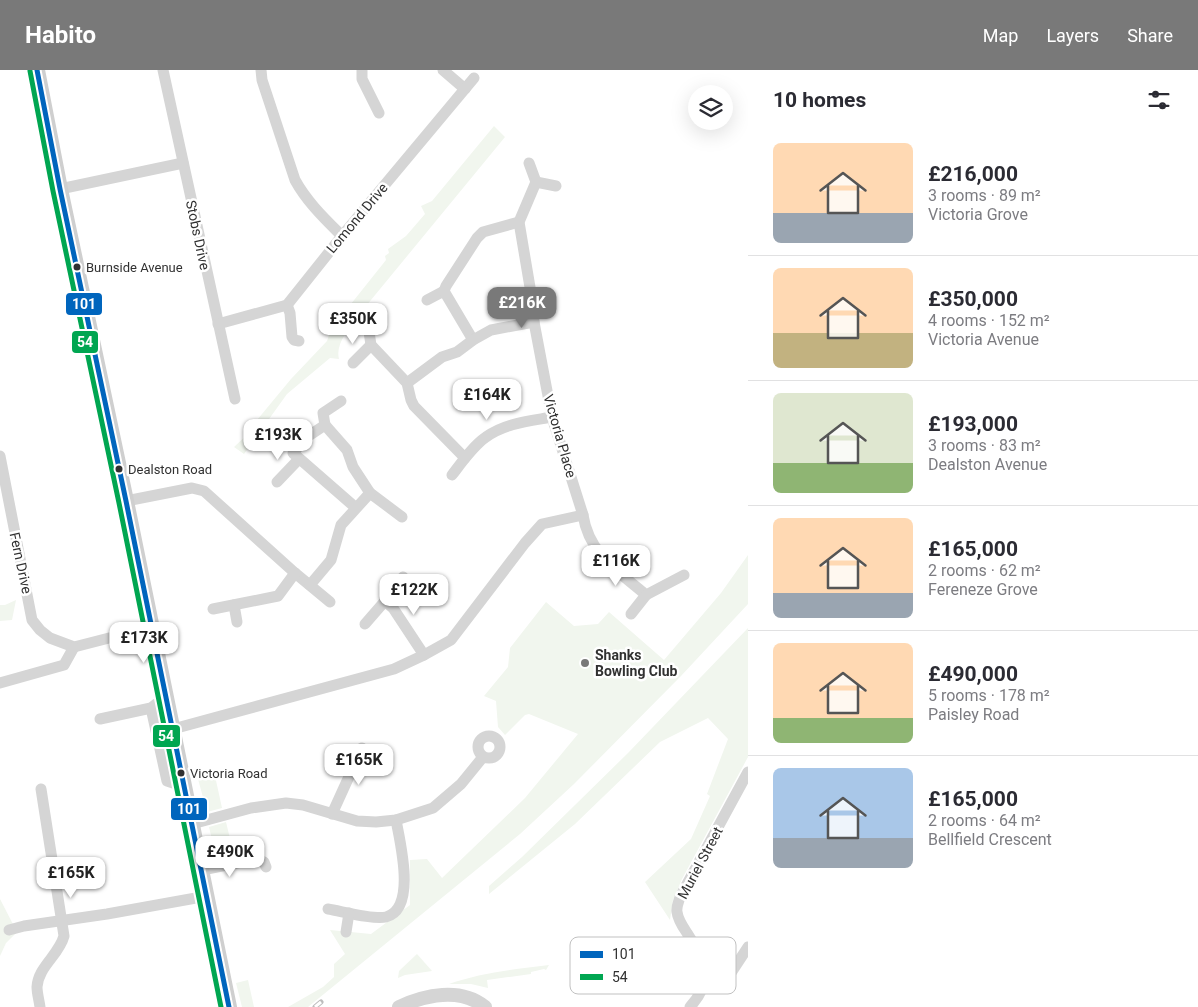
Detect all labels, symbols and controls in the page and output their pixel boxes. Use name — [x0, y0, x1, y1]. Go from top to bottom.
text: Habito — [25, 21, 96, 49]
text: Map — [983, 25, 1018, 46]
text: Layers — [1046, 25, 1099, 46]
text: Share — [1127, 25, 1173, 46]
map controls — [688, 85, 733, 130]
button: layers — [688, 85, 733, 130]
icon: filters — [1145, 86, 1173, 114]
text: 10 homes — [773, 88, 866, 112]
text: £216,000 — [928, 162, 1018, 186]
icon: home — [813, 163, 873, 223]
street label: Lomond Drive — [323, 180, 391, 256]
text: 3 rooms · 89 m² — [928, 186, 1041, 205]
street label: Stobs Drive — [183, 199, 213, 271]
text: Victoria Grove — [928, 205, 1028, 224]
place label: Burnside Avenue — [86, 260, 183, 275]
marker: Burnside Avenue — [72, 262, 82, 272]
pin: £216K — [487, 286, 557, 329]
text: £350,000 — [928, 287, 1018, 311]
icon: home — [813, 288, 873, 348]
line badge: 101 — [65, 292, 103, 316]
text: £216K — [498, 293, 546, 312]
text: 101 — [72, 296, 96, 312]
pin: £350K — [318, 302, 388, 345]
text: £350K — [329, 309, 377, 328]
text: 4 rooms · 152 m² — [928, 311, 1050, 330]
line badge: 54 — [71, 330, 99, 354]
text: Victoria Avenue — [928, 330, 1039, 349]
text: 54 — [77, 334, 93, 350]
pin: £164K — [452, 378, 522, 421]
text: £164K — [463, 385, 511, 404]
street label: Victoria Place — [540, 392, 580, 480]
text: £193,000 — [928, 412, 1018, 436]
icon: home — [813, 413, 873, 473]
pin: £193K — [243, 418, 313, 461]
text: £193K — [254, 425, 302, 444]
text: 3 rooms · 83 m² — [928, 436, 1041, 455]
text: Dealston Avenue — [928, 455, 1047, 474]
place label: Dealston Road — [128, 462, 212, 477]
marker: Dealston Road — [114, 464, 124, 474]
street label: Fern Drive — [7, 531, 35, 595]
text: £165,000 — [928, 537, 1018, 561]
icon: home — [813, 538, 873, 598]
pin: £116K — [581, 544, 651, 587]
text: £116K — [592, 551, 640, 570]
text: 2 rooms · 62 m² — [928, 561, 1041, 580]
pin: £122K — [379, 574, 449, 616]
text: £122K — [390, 580, 438, 599]
text: Fereneze Grove — [928, 580, 1038, 599]
pin: £173K — [109, 622, 179, 664]
text: £173K — [120, 628, 168, 647]
place label: Shanks Bowling Club — [595, 647, 678, 679]
marker: Shanks Bowling Club — [579, 657, 591, 669]
text: £490,000 — [928, 662, 1018, 686]
icon: home — [813, 663, 873, 723]
text: 5 rooms · 178 m² — [928, 686, 1050, 705]
text: Paisley Road — [928, 705, 1019, 724]
line badge: 54 — [152, 724, 181, 748]
text: 54 — [158, 728, 174, 744]
pin: £165K — [324, 744, 394, 786]
text: £165K — [335, 750, 383, 769]
place label: Victoria Road — [190, 766, 267, 781]
marker: Victoria Road — [176, 768, 186, 778]
text: £165,000 — [928, 787, 1018, 811]
icon: home — [813, 788, 873, 848]
line badge: 101 — [170, 797, 208, 821]
text: 101 — [177, 801, 201, 817]
text: 2 rooms · 64 m² — [928, 811, 1041, 830]
street label: Muriel Street — [674, 824, 726, 902]
text: Bellfield Crescent — [928, 830, 1052, 849]
pin: £490K — [195, 836, 265, 878]
text: £490K — [206, 842, 254, 861]
pin: £165K — [36, 856, 106, 899]
text: £165K — [47, 863, 95, 882]
legend — [570, 937, 736, 994]
text: 101 — [612, 946, 636, 962]
text: 54 — [612, 969, 628, 985]

